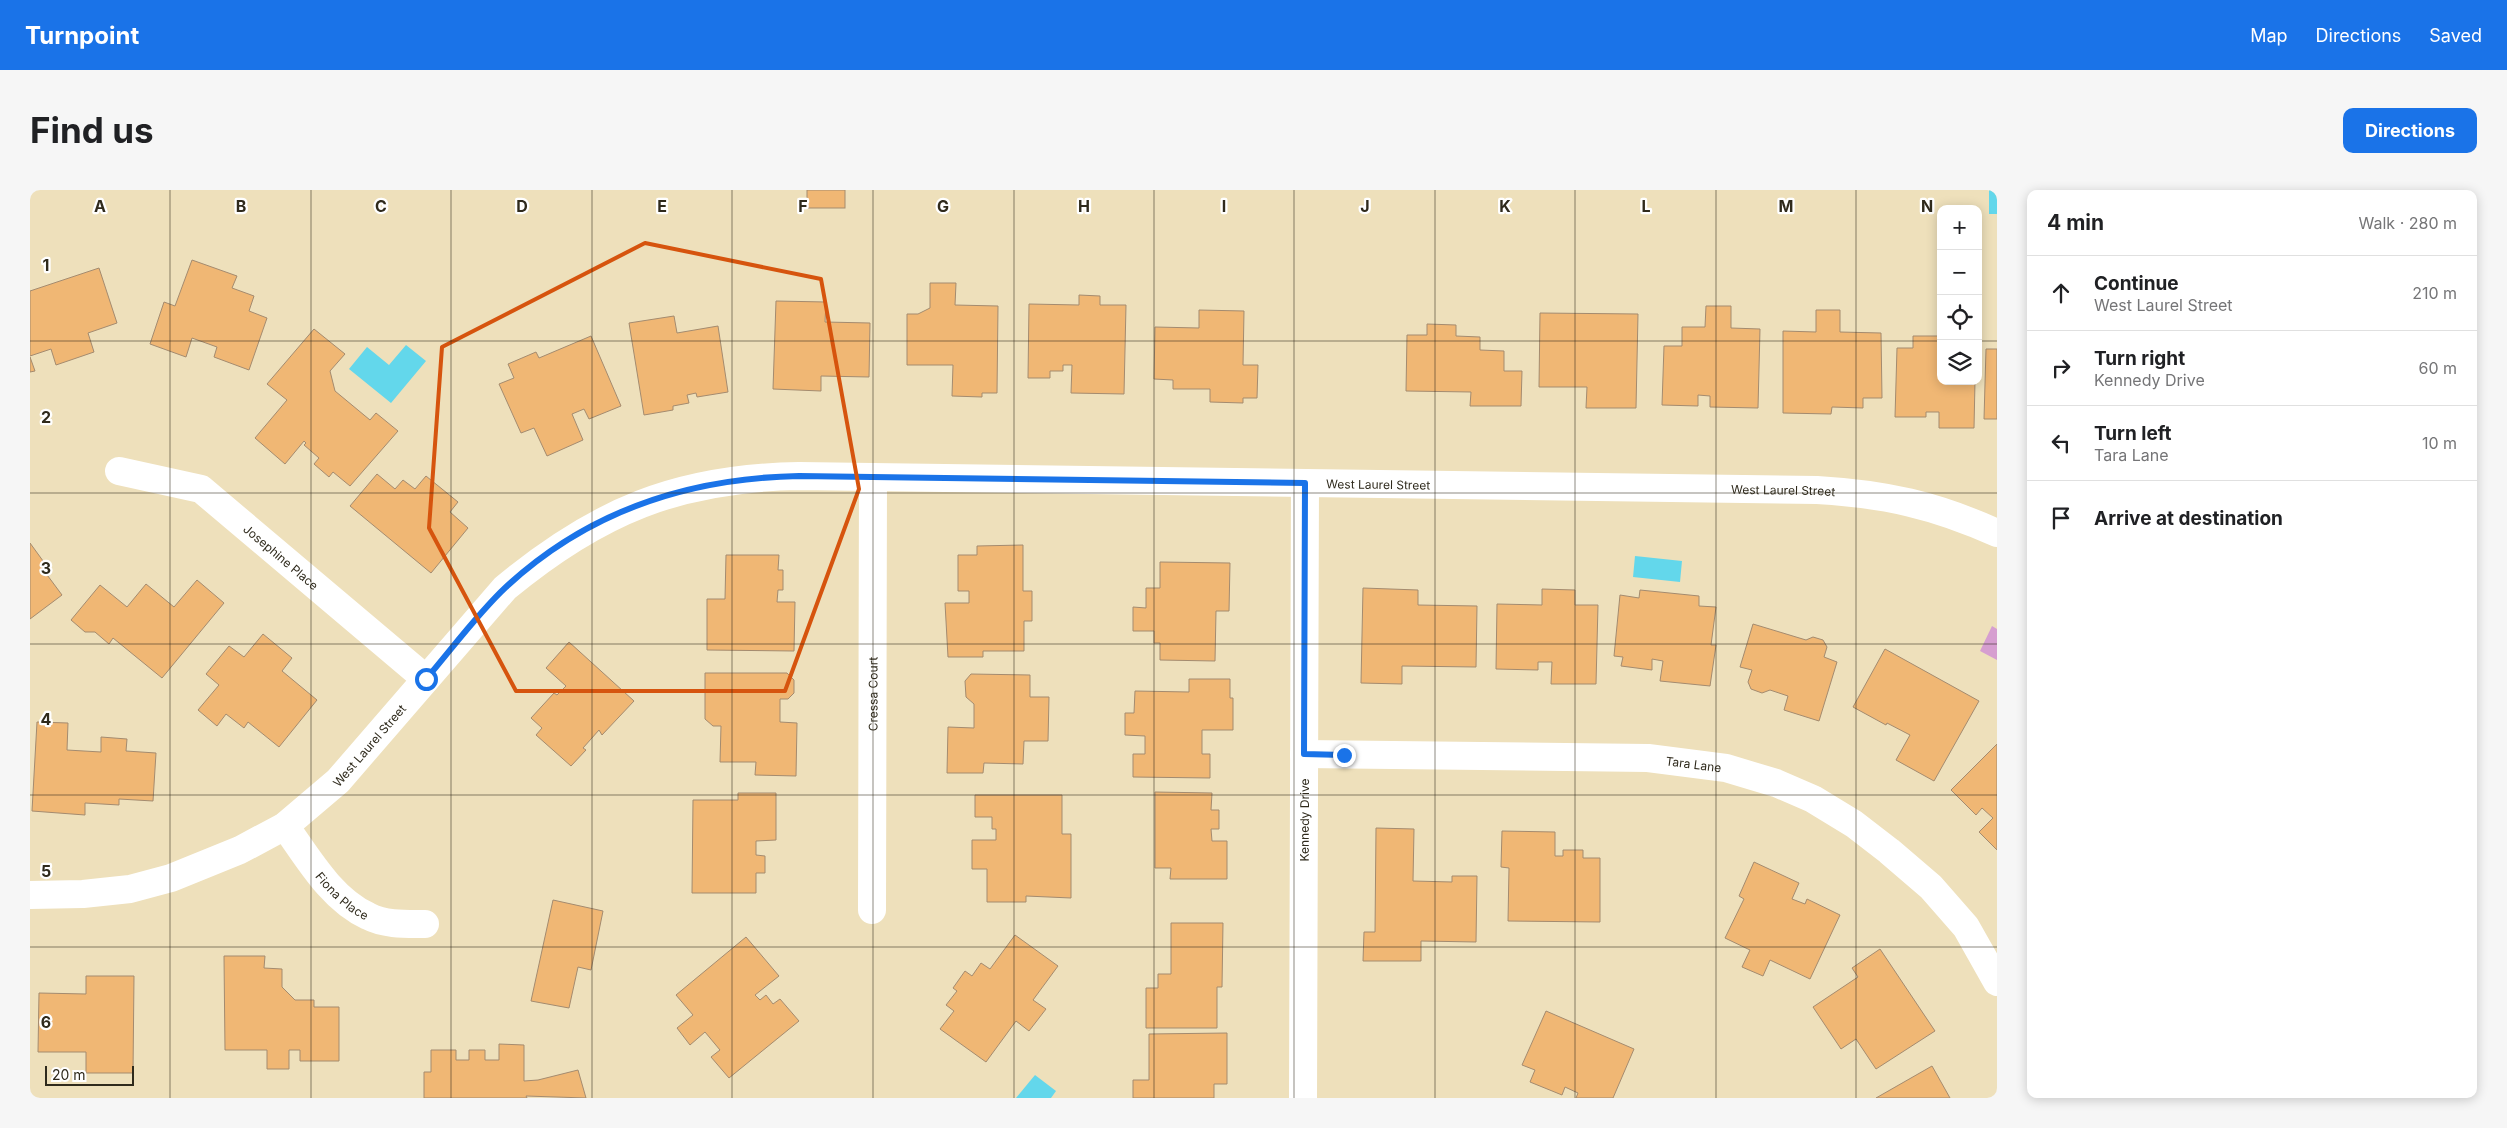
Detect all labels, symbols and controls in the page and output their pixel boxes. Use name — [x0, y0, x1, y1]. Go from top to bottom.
text: Turnpoint — [25, 21, 139, 50]
text: Map — [2250, 25, 2288, 46]
text: Directions — [2316, 25, 2401, 46]
text: Saved — [2429, 25, 2482, 46]
button: Directions — [2343, 108, 2477, 153]
text: Find us — [30, 109, 154, 151]
text: A — [94, 196, 106, 216]
text: B — [236, 196, 246, 216]
text: C — [375, 196, 387, 216]
text: D — [516, 196, 528, 216]
text: E — [657, 196, 667, 216]
text: F — [798, 196, 808, 216]
text: G — [937, 196, 949, 216]
text: H — [1078, 196, 1090, 216]
text: I — [1222, 196, 1226, 216]
text: J — [1360, 196, 1370, 216]
text: K — [1499, 196, 1511, 216]
text: L — [1641, 196, 1651, 216]
text: M — [1779, 196, 1793, 216]
text: N — [1921, 196, 1933, 216]
map controls — [1937, 205, 1982, 385]
button: + — [1937, 205, 1982, 250]
text: 4 min — [2047, 210, 2104, 235]
text: Walk · 280 m — [2359, 213, 2457, 233]
button: − — [1937, 250, 1982, 295]
text: 1 — [43, 255, 49, 275]
text: Continue — [2094, 272, 2179, 295]
icon: ahead — [2047, 279, 2075, 307]
text: 210 m — [2412, 283, 2457, 303]
button: locate — [1937, 295, 1982, 340]
text: West Laurel Street — [2094, 295, 2233, 315]
button: layers — [1937, 340, 1982, 385]
text: Turn right — [2094, 347, 2185, 370]
icon: right — [2047, 354, 2075, 382]
text: 60 m — [2418, 358, 2457, 378]
text: Kennedy Drive — [2094, 370, 2205, 390]
text: 2 — [41, 407, 51, 427]
text: Turn left — [2094, 422, 2172, 445]
icon: left — [2047, 429, 2075, 457]
text: 10 m — [2422, 433, 2457, 453]
text: Tara Lane — [2094, 445, 2168, 465]
street label: West Laurel Street — [1326, 476, 1430, 492]
street label: West Laurel Street — [1731, 481, 1836, 499]
icon: arrive — [2047, 504, 2075, 532]
text: Arrive at destination — [2094, 507, 2283, 530]
street label: Josephine Place — [241, 521, 322, 593]
text: 3 — [41, 558, 51, 578]
street label: Cressa Court — [865, 657, 880, 731]
route start — [415, 668, 438, 691]
street label: West Laurel Street — [329, 701, 409, 789]
text: 4 — [41, 709, 52, 729]
route end — [1333, 744, 1356, 767]
street label: Tara Lane — [1665, 753, 1722, 775]
street label: Kennedy Drive — [1296, 778, 1312, 862]
text: 5 — [41, 861, 51, 881]
street label: Fiona Place — [313, 869, 371, 923]
text: 6 — [41, 1012, 51, 1032]
scale bar — [45, 1063, 134, 1086]
text: 20 m — [52, 1066, 86, 1083]

